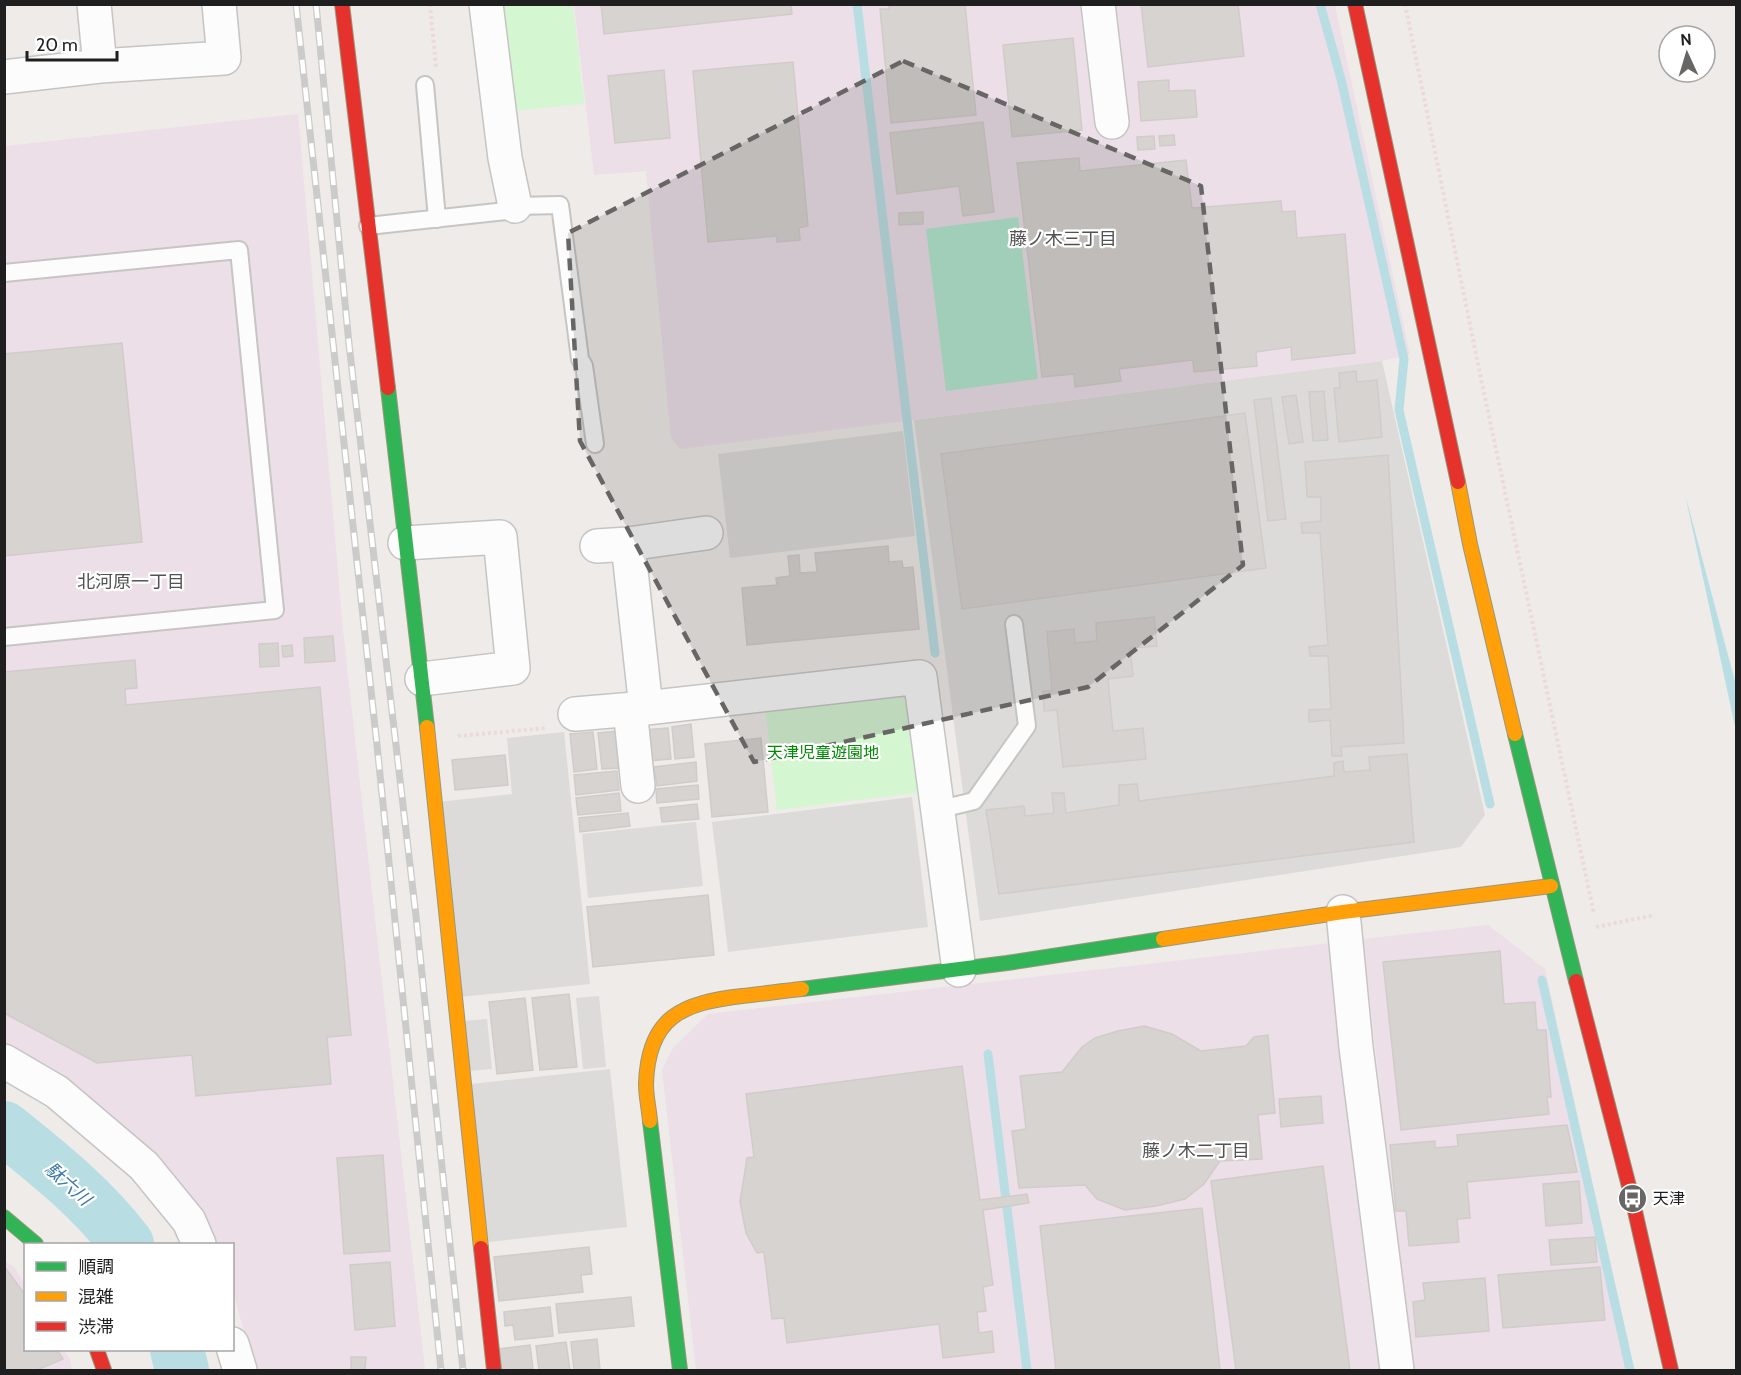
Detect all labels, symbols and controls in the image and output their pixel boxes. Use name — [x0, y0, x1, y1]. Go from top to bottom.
scale bar — [27, 24, 117, 62]
north arrow — [1657, 24, 1717, 84]
text: N — [1680, 30, 1692, 49]
text: 20 m — [36, 34, 78, 56]
district label: 藤ノ木三丁目 — [1009, 228, 1117, 250]
district label: 北河原一丁目 — [77, 571, 185, 593]
park label: 天津児童遊園地 — [767, 743, 879, 762]
district label: 藤ノ木二丁目 — [1142, 1140, 1250, 1162]
water label: 駄六川 — [41, 1158, 97, 1212]
bus stop icon: 天津 — [1616, 1182, 1648, 1214]
place label: 天津 — [1653, 1189, 1685, 1208]
legend — [24, 1243, 234, 1351]
text: 順調 — [78, 1256, 114, 1278]
text: 混雑 — [78, 1286, 114, 1308]
text: 渋滞 — [78, 1316, 114, 1338]

